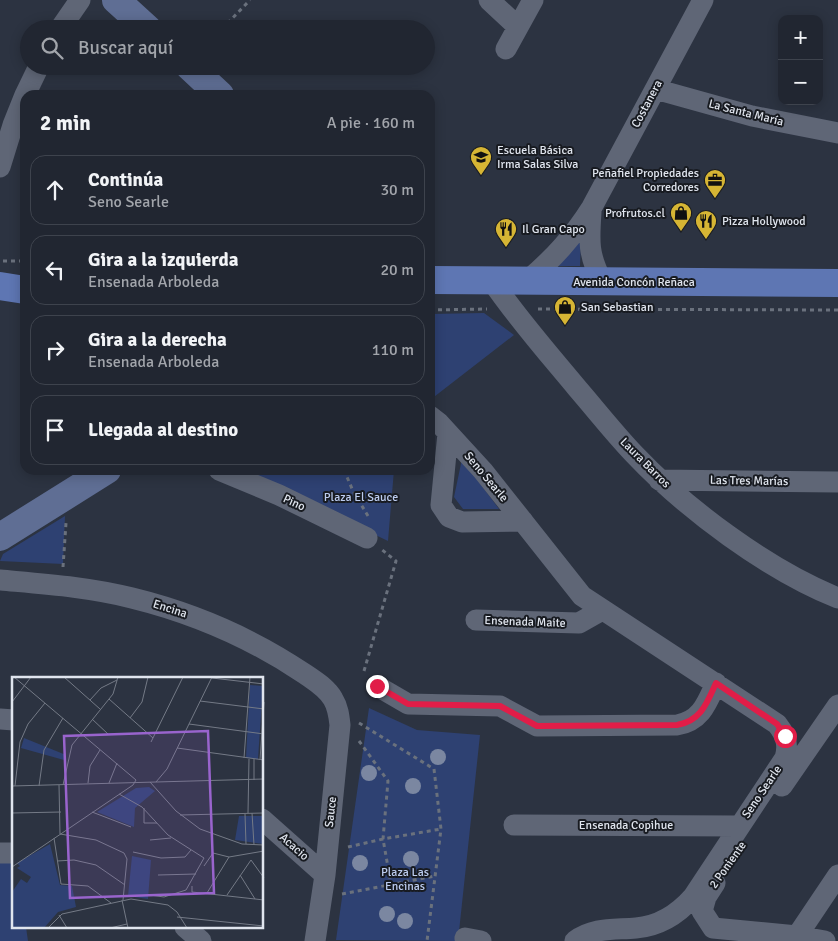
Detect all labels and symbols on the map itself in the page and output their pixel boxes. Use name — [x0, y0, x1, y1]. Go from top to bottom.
street label: Costanera — [628, 78, 666, 130]
street label: La Santa María — [707, 96, 785, 130]
place label: Escuela Básica Irma Salas Silva — [497, 143, 578, 172]
school or university icon: Escuela Básica Irma Salas Silva — [469, 145, 493, 176]
place label: Peñafiel Propiedades Corredores — [592, 166, 699, 195]
office icon: Peñafiel Propiedades Corredores — [703, 168, 727, 199]
shop icon: Profrutos.cl — [669, 201, 693, 232]
place label: Profrutos.cl — [605, 206, 665, 221]
restaurant icon: Pizza Hollywood — [694, 209, 718, 240]
place label: Pizza Hollywood — [722, 214, 806, 229]
restaurant icon: Il Gran Capo — [494, 217, 518, 248]
place label: Il Gran Capo — [522, 222, 585, 237]
street label: Avenida Concón Reñaca — [573, 275, 695, 290]
shop icon: San Sebastian — [553, 295, 577, 326]
place label: San Sebastian — [581, 300, 653, 315]
street label: Laura Barros — [617, 435, 673, 491]
street label: Seno Searle — [461, 449, 511, 505]
street label: Las Tres Marías — [710, 473, 788, 489]
park label: Plaza El Sauce — [324, 490, 398, 505]
street label: Pino — [280, 491, 308, 515]
street label: Encina — [151, 596, 189, 622]
street label: Ensenada Maite — [484, 613, 566, 631]
route end — [366, 675, 389, 698]
inset map — [12, 677, 264, 928]
route start — [774, 725, 797, 748]
street label: Seno Searle — [739, 763, 785, 821]
street label: Sauce — [322, 796, 340, 828]
street label: Ensenada Copihue — [579, 818, 673, 833]
street label: Acacio — [276, 830, 312, 864]
street label: 2 Poniente — [706, 838, 750, 892]
park label: Plaza Las Encinas — [381, 865, 429, 894]

